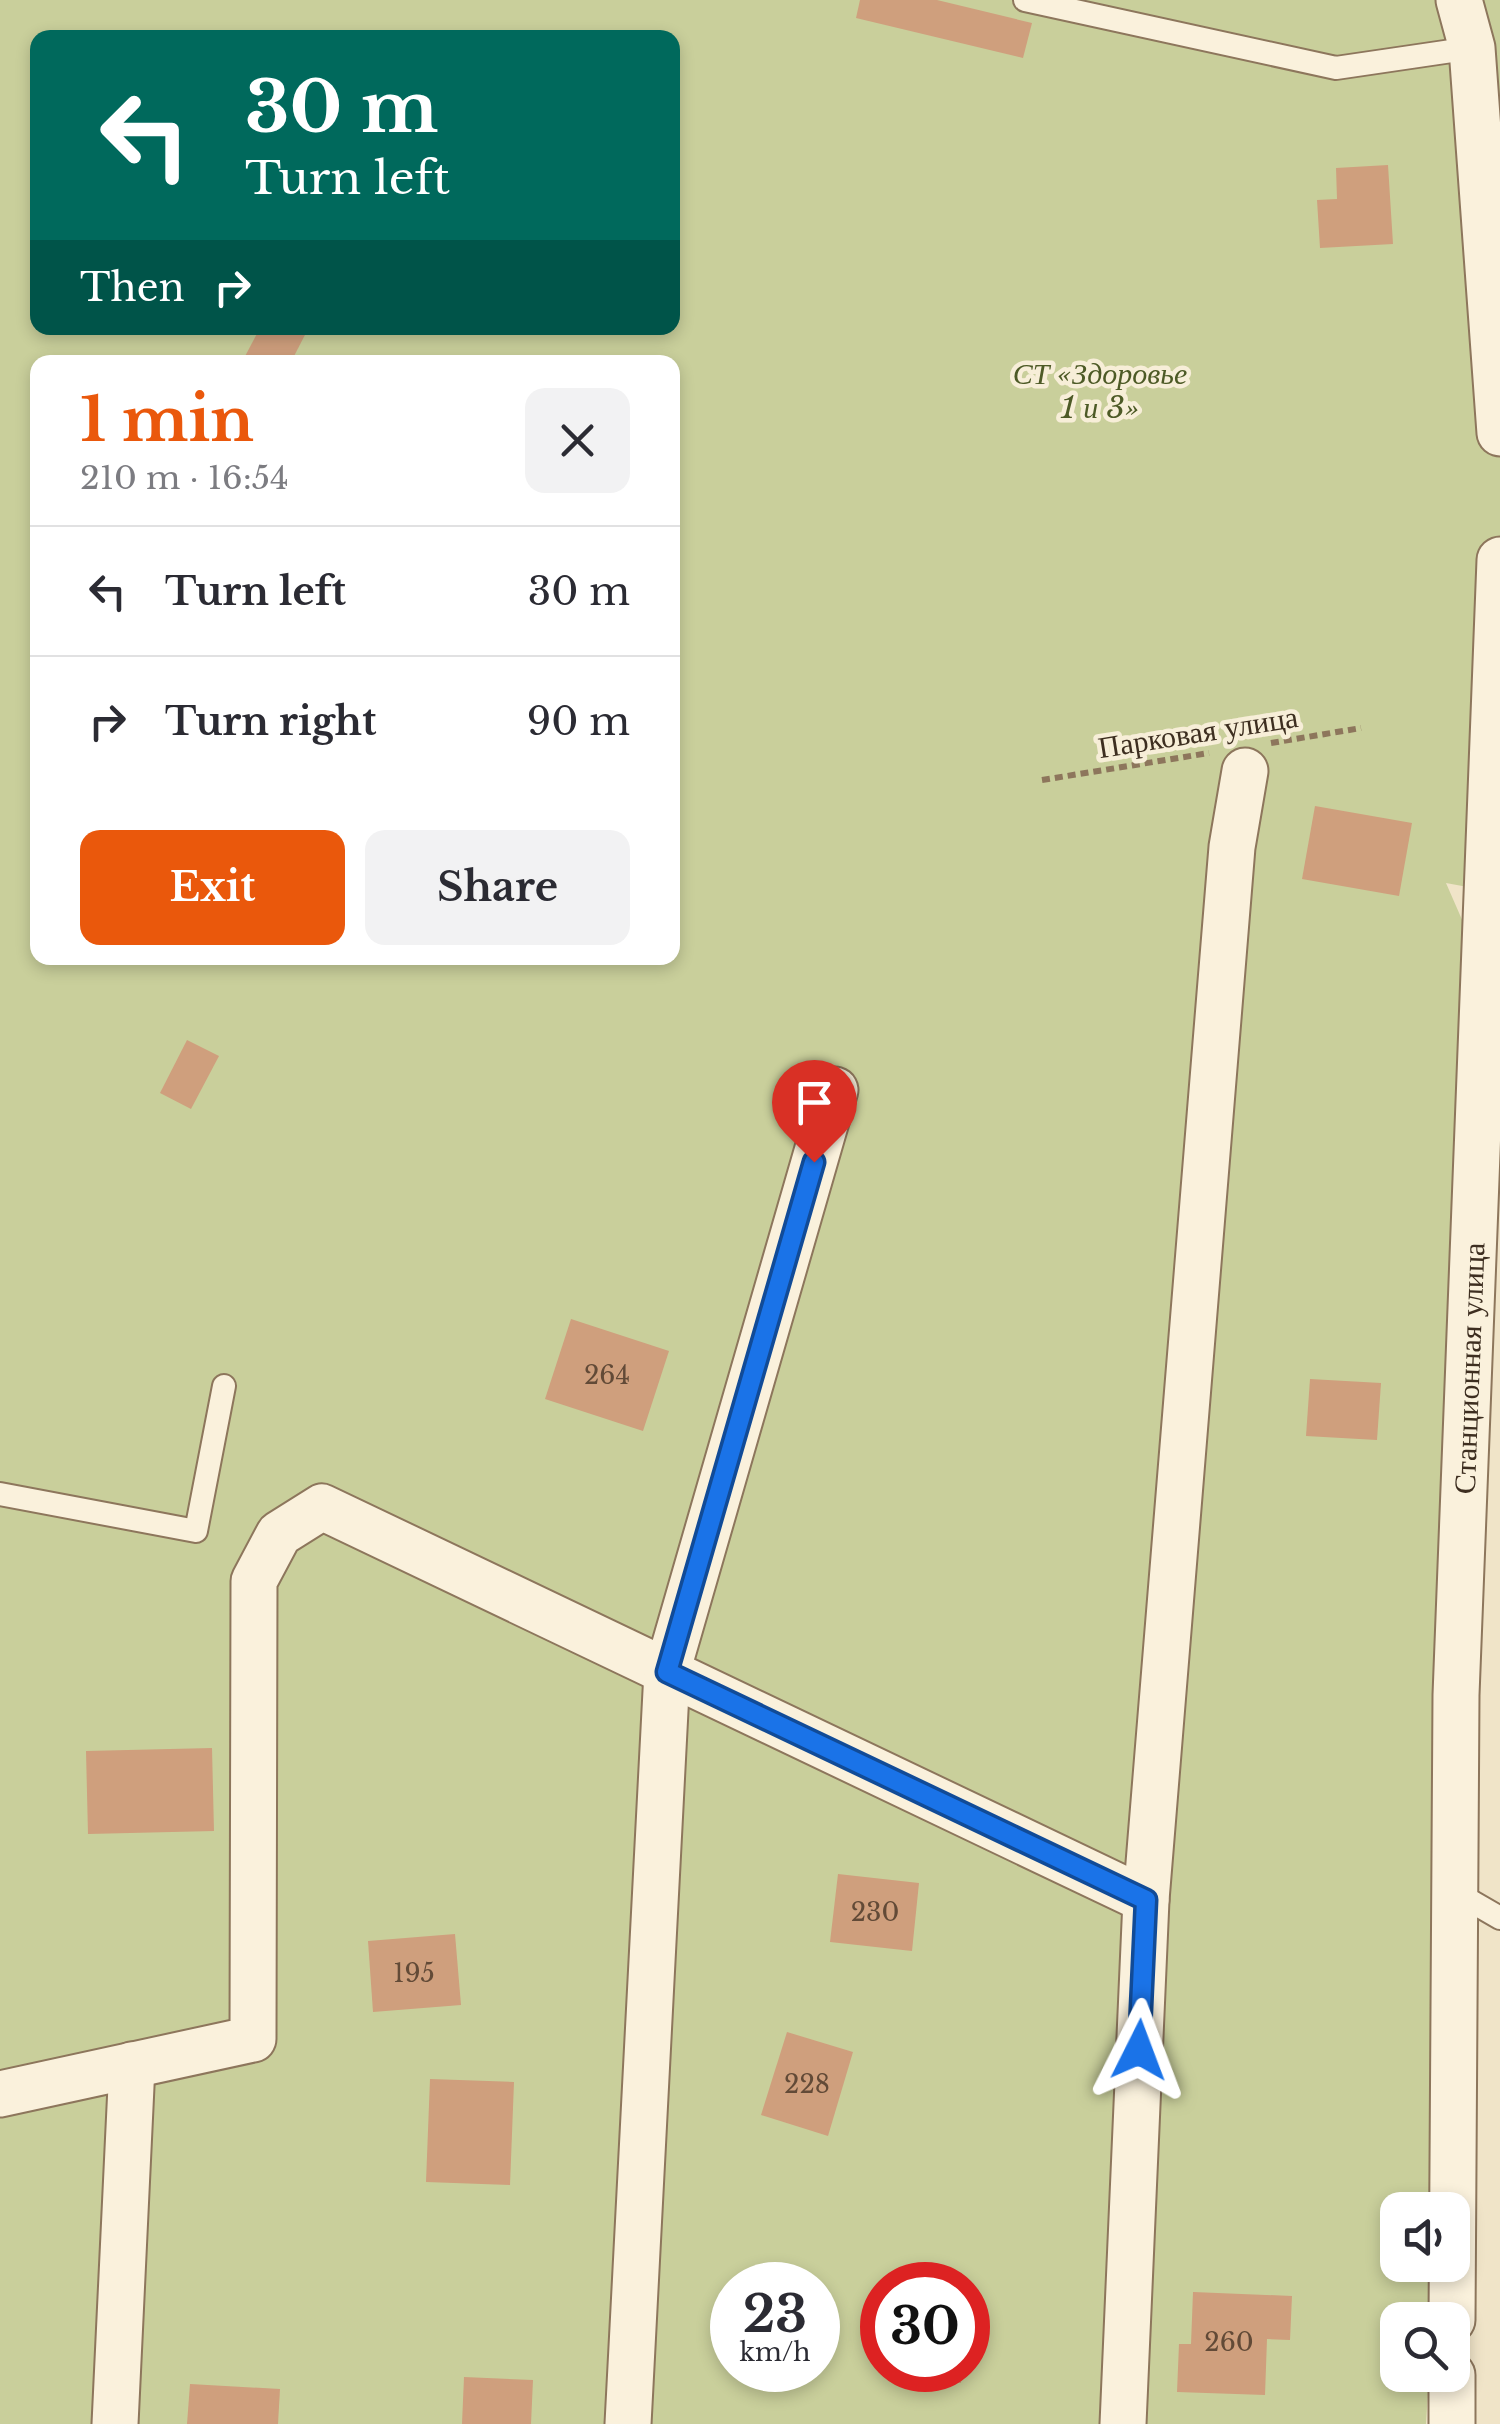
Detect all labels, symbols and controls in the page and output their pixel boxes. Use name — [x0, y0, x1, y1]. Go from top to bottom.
text: 30 m — [245, 64, 438, 151]
icon: left — [80, 70, 210, 200]
text: Turn left — [245, 150, 450, 206]
icon: right — [205, 260, 260, 315]
text: Then — [80, 264, 185, 311]
park label: СТ «Здоровье 1 и 3» — [1013, 355, 1187, 426]
text: 1 min — [80, 383, 254, 457]
button: close — [525, 388, 630, 493]
text: 210 m · 16:54 — [80, 458, 289, 498]
icon: left — [80, 564, 135, 619]
text: Turn left — [165, 568, 346, 615]
text: 30 m — [528, 568, 630, 615]
icon: right — [80, 694, 135, 749]
text: Turn right — [165, 698, 376, 745]
text: 90 m — [527, 698, 630, 745]
street label: Парковая улица — [1096, 698, 1300, 766]
button: Exit — [80, 830, 345, 945]
button: Share — [365, 830, 630, 945]
pin — [772, 1060, 857, 1163]
icon: arrive — [787, 1075, 842, 1130]
street label: Станционная улица — [1445, 1242, 1492, 1495]
house number: 264 — [584, 1360, 630, 1391]
house number: 230 — [851, 1897, 899, 1928]
house number: 195 — [393, 1958, 435, 1989]
position arrow — [1087, 1998, 1191, 2102]
house number: 228 — [784, 2069, 830, 2100]
map controls — [1380, 2192, 1470, 2392]
button: sound — [1380, 2192, 1470, 2282]
speed limit sign: 30 — [860, 2262, 990, 2392]
text: 23 — [743, 2283, 807, 2346]
button: search — [1380, 2302, 1470, 2392]
house number: 260 — [1204, 2327, 1254, 2358]
text: km/h — [740, 2337, 810, 2368]

